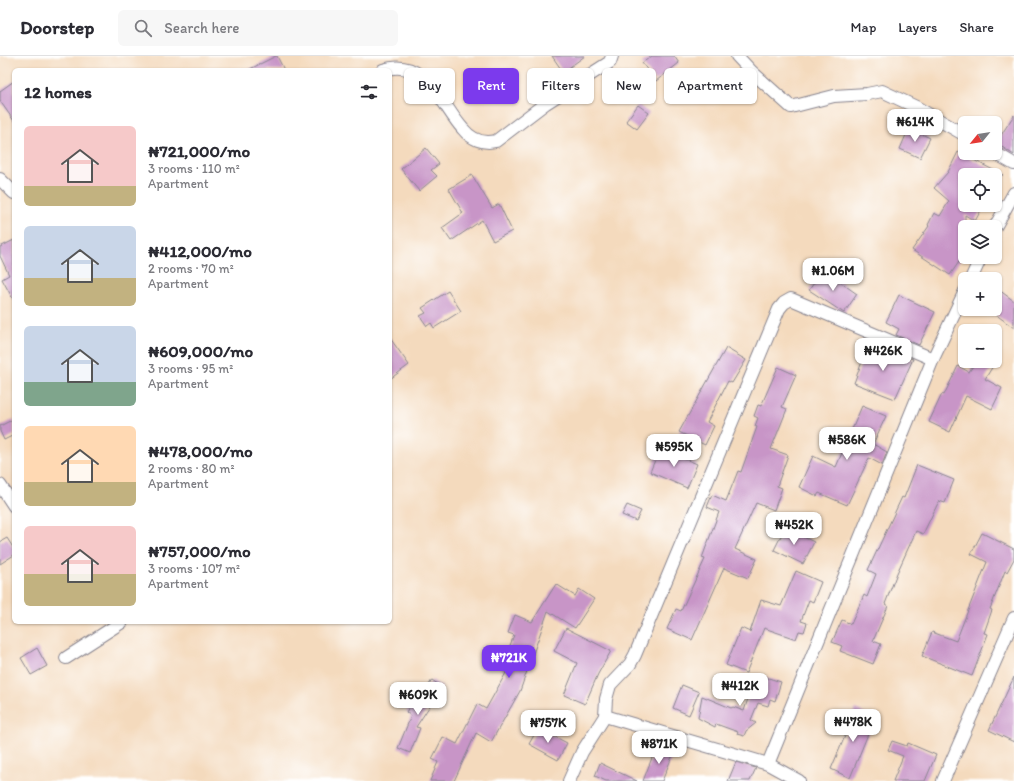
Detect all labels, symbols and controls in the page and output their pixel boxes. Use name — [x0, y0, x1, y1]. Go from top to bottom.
search box — [118, 10, 398, 46]
text: Doorstep — [20, 16, 94, 39]
icon: search — [132, 17, 154, 39]
text: Search here — [164, 19, 240, 37]
text: Map — [851, 19, 876, 36]
text: Layers — [898, 19, 937, 36]
text: Share — [959, 19, 994, 36]
chip: Buy — [404, 68, 455, 104]
chip: Rent — [463, 68, 519, 104]
chip: Filters — [527, 68, 594, 104]
chip: New — [602, 68, 656, 104]
chip: Apartment — [664, 68, 757, 104]
icon: filters — [358, 81, 380, 103]
text: 12 homes — [24, 82, 92, 102]
pin: ₦614K — [887, 109, 943, 143]
text: ₦614K — [896, 114, 934, 129]
north arrow — [958, 116, 1002, 160]
map controls — [958, 116, 1002, 368]
text: ₦721,000/mo — [148, 141, 250, 161]
icon: home — [56, 142, 104, 190]
text: 3 rooms · 110 m² — [148, 161, 240, 176]
button: locate — [958, 168, 1002, 212]
text: Apartment — [148, 176, 209, 191]
button: layers — [958, 220, 1002, 264]
text: ₦412,000/mo — [148, 241, 252, 261]
icon: home — [56, 242, 104, 290]
pin: ₦1.06M — [800, 258, 866, 292]
text: 2 rooms · 70 m² — [148, 261, 234, 276]
text: ₦1.06M — [811, 263, 855, 278]
button: + — [958, 272, 1002, 316]
text: Apartment — [148, 276, 209, 291]
button: − — [958, 324, 1002, 368]
pin: ₦426K — [855, 338, 911, 372]
text: ₦609,000/mo — [148, 341, 253, 361]
icon: home — [56, 342, 104, 390]
text: ₦426K — [864, 343, 902, 358]
text: 3 rooms · 95 m² — [148, 361, 233, 376]
text: Apartment — [148, 376, 209, 391]
pin: ₦586K — [819, 427, 875, 461]
text: ₦586K — [828, 432, 866, 447]
pin: ₦595K — [646, 434, 702, 468]
text: ₦595K — [655, 439, 693, 454]
text: ₦478,000/mo — [148, 441, 253, 461]
icon: home — [56, 442, 104, 490]
text: 2 rooms · 80 m² — [148, 461, 235, 476]
text: Apartment — [148, 476, 209, 491]
pin: ₦452K — [766, 512, 822, 546]
text: ₦452K — [775, 517, 813, 532]
text: ₦757,000/mo — [148, 541, 251, 561]
icon: home — [56, 542, 104, 590]
text: 3 rooms · 107 m² — [148, 561, 240, 576]
text: Apartment — [148, 576, 209, 591]
pin: ₦721K — [481, 645, 537, 679]
text: ₦721K — [491, 650, 527, 665]
pin: ₦412K — [712, 673, 768, 707]
text: ₦412K — [721, 678, 759, 693]
pin: ₦609K — [390, 682, 446, 716]
text: ₦609K — [399, 687, 437, 702]
pin: ₦478K — [825, 709, 881, 743]
pin: ₦757K — [520, 710, 576, 744]
text: ₦478K — [834, 714, 872, 729]
text: ₦757K — [530, 715, 566, 730]
pin: ₦871K — [631, 731, 687, 765]
text: ₦871K — [641, 736, 677, 751]

